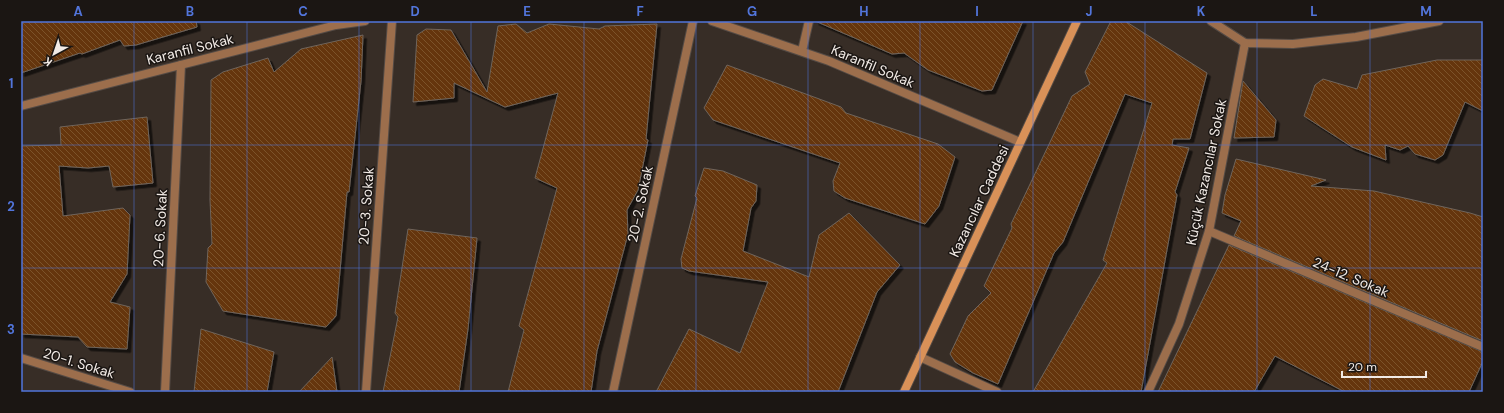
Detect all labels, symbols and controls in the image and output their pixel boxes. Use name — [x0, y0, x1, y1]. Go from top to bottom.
text: A — [73, 3, 83, 20]
text: B — [186, 3, 194, 20]
text: C — [298, 3, 308, 20]
text: D — [410, 3, 420, 20]
text: E — [523, 3, 531, 20]
text: F — [636, 3, 644, 20]
text: G — [747, 3, 757, 20]
text: H — [859, 3, 869, 20]
text: I — [975, 3, 979, 20]
text: J — [1085, 3, 1093, 20]
text: K — [1197, 3, 1206, 20]
text: L — [1310, 3, 1318, 20]
text: M — [1420, 3, 1432, 20]
street label: Karanfil Sokak — [145, 29, 235, 69]
north arrow — [34, 34, 74, 74]
street label: Karanfil Sokak — [828, 40, 918, 92]
text: K — [40, 54, 55, 69]
text: 1 — [9, 75, 13, 92]
street label: Küçük Kazancılar Sokak — [1182, 97, 1230, 247]
street label: Kazancılar Caddesi — [945, 142, 1013, 260]
street label: 20-2. Sokak — [623, 164, 657, 244]
street label: 20-3. Sokak — [354, 166, 378, 246]
street label: 20-6. Sokak — [149, 189, 171, 267]
text: 2 — [7, 198, 15, 215]
street label: 24-12. Sokak — [1310, 253, 1392, 301]
text: 3 — [7, 321, 15, 338]
street label: 20-1. Sokak — [41, 344, 117, 382]
scale bar — [1342, 353, 1426, 379]
text: 20 m — [1348, 359, 1377, 375]

